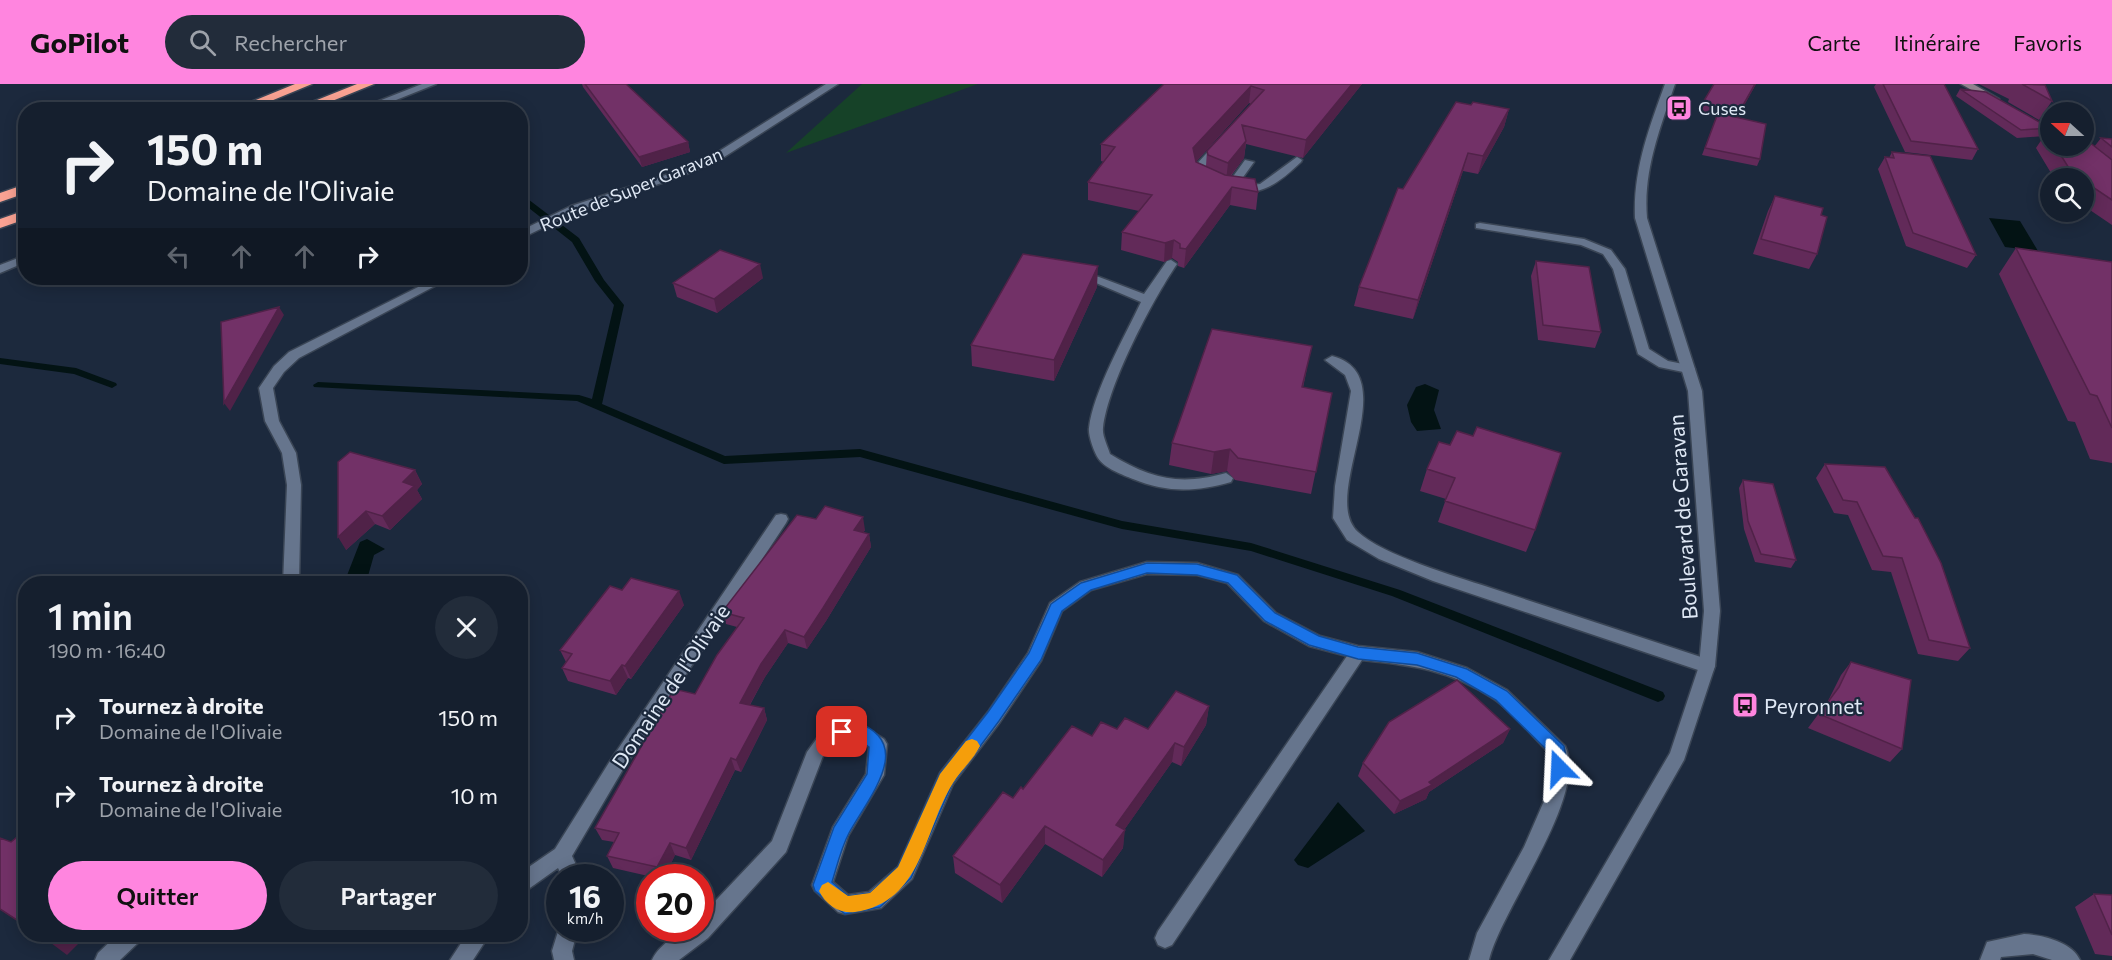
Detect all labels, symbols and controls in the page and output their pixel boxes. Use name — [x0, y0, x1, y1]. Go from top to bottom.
search box — [165, 15, 585, 69]
text: GoPilot — [30, 25, 129, 59]
icon: search — [186, 26, 219, 59]
text: Rechercher — [234, 29, 347, 56]
text: Carte — [1807, 30, 1861, 55]
text: Itinéraire — [1894, 30, 1980, 55]
text: Favoris — [2013, 30, 2082, 55]
bus stop icon: Cuses — [1664, 93, 1694, 123]
place label: Cuses — [1698, 97, 1746, 119]
north arrow — [2040, 102, 2094, 156]
map controls — [2040, 102, 2094, 222]
text: 150 m — [147, 122, 263, 174]
icon: right — [48, 126, 126, 204]
street label: Route de Super Garavan — [537, 142, 725, 236]
button: search — [2040, 168, 2094, 222]
text: Domaine de l'Olivaie — [147, 174, 395, 207]
icon: left — [162, 240, 195, 273]
icon: ahead — [225, 240, 258, 273]
icon: ahead — [288, 240, 321, 273]
icon: right — [351, 240, 384, 273]
street label: Boulevard de Garavan — [1662, 413, 1702, 621]
text: 1 min — [48, 593, 133, 637]
button: close — [435, 596, 498, 659]
street label: Domaine de l'Olivaie — [606, 599, 734, 773]
text: 190 m · 16:40 — [48, 638, 166, 662]
bus stop icon: Peyronnet — [1730, 690, 1760, 720]
text: Tournez à droite — [99, 692, 264, 719]
place label: Peyronnet — [1764, 693, 1863, 718]
icon: right — [48, 701, 81, 734]
text: 150 m — [438, 704, 498, 731]
pin — [816, 706, 867, 757]
icon: arrive — [825, 715, 858, 748]
text: Domaine de l'Olivaie — [99, 719, 282, 743]
position arrow — [1527, 736, 1591, 800]
text: Tournez à droite — [99, 770, 264, 797]
icon: right — [48, 779, 81, 812]
text: 10 m — [451, 782, 498, 809]
text: Domaine de l'Olivaie — [99, 797, 282, 821]
button: Quitter — [48, 861, 267, 930]
button: Partager — [279, 861, 498, 930]
speed limit sign: 20 — [636, 864, 714, 942]
text: 16 — [569, 877, 601, 914]
text: km/h — [567, 909, 603, 927]

